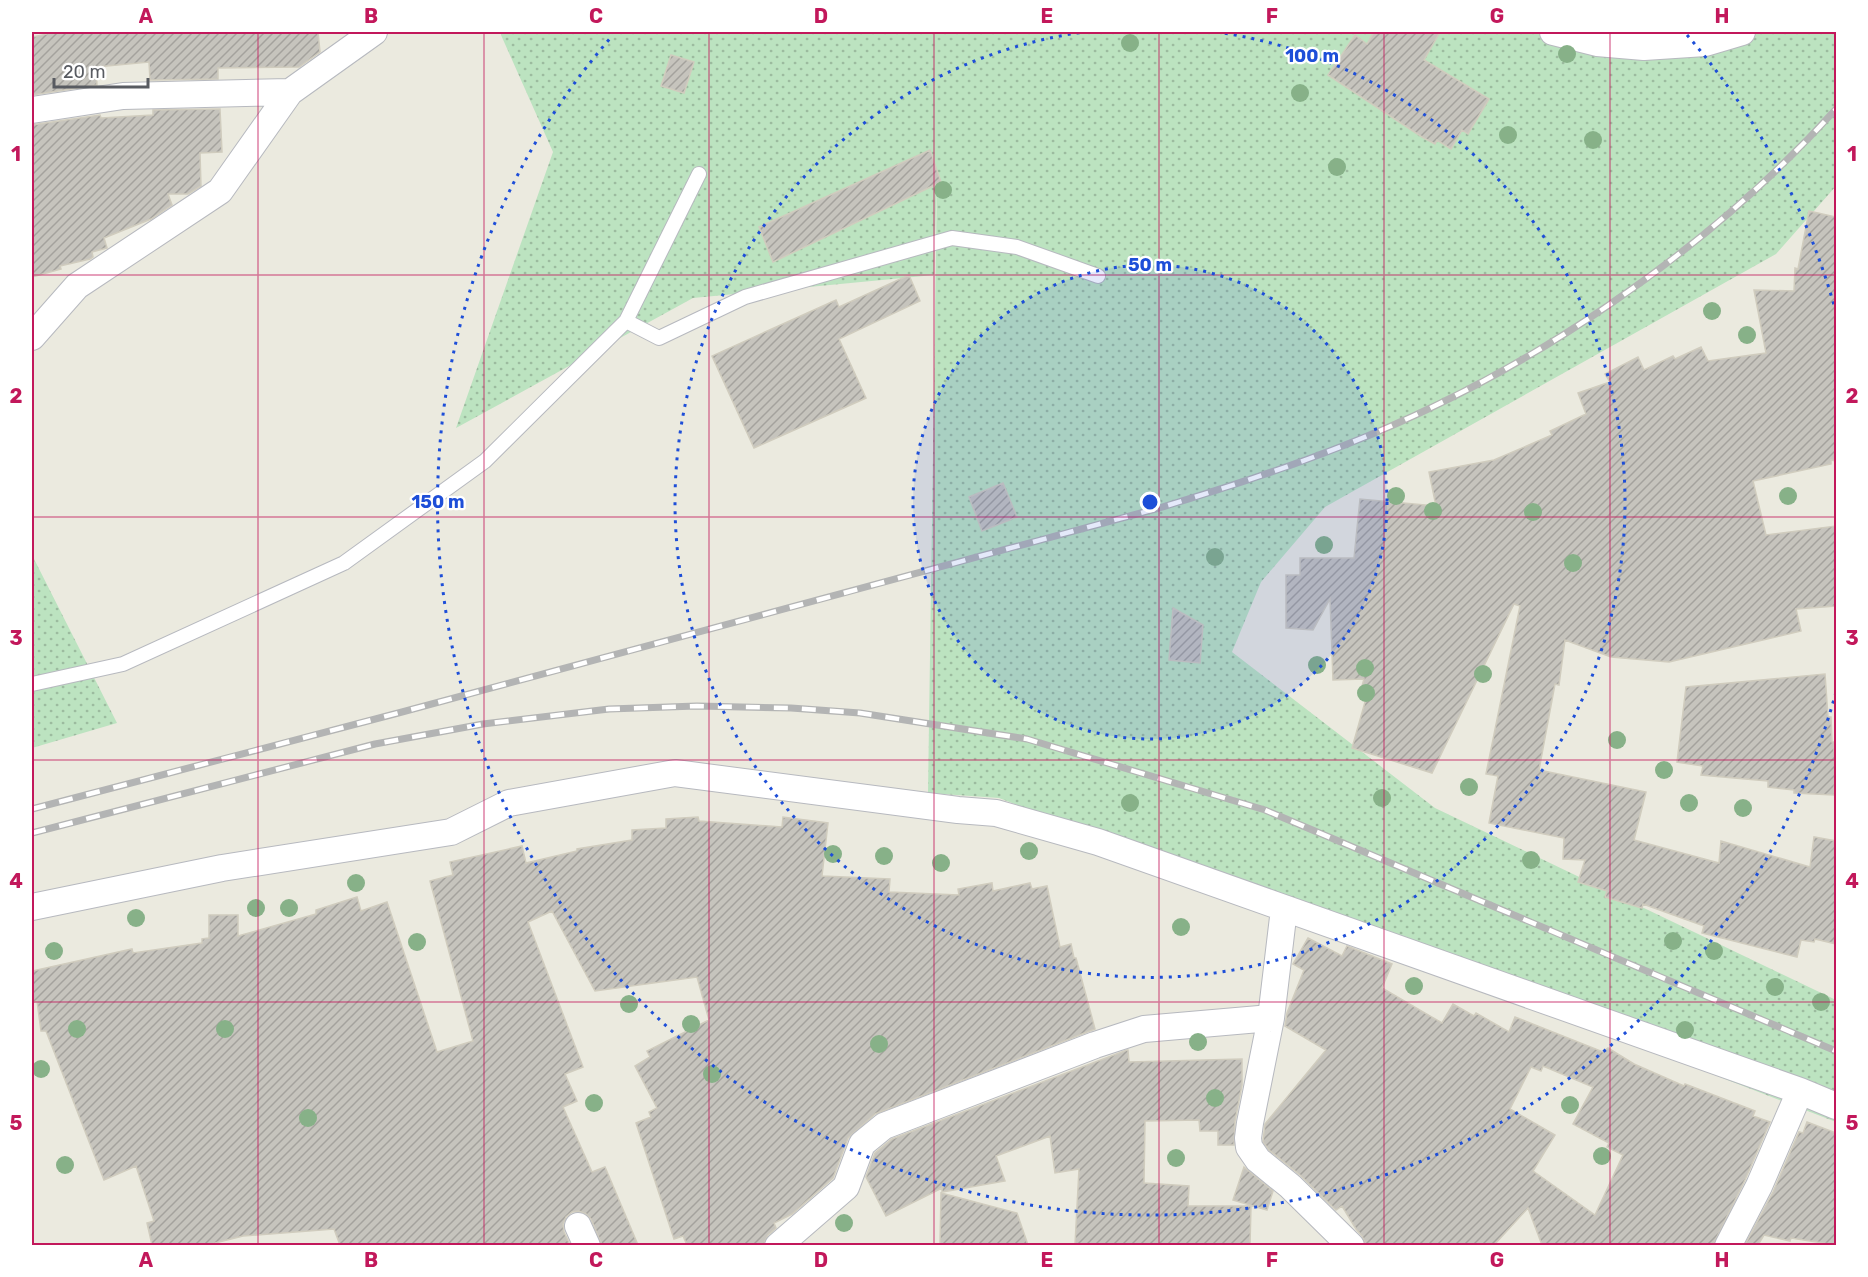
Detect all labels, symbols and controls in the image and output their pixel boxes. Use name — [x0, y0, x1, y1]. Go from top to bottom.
text: A — [139, 4, 154, 28]
text: B — [364, 4, 378, 28]
text: C — [589, 4, 603, 28]
text: D — [814, 4, 828, 28]
text: E — [1041, 4, 1053, 28]
text: F — [1266, 4, 1278, 28]
text: G — [1490, 4, 1504, 28]
text: H — [1715, 4, 1729, 28]
text: 100 m — [1285, 45, 1339, 67]
scale bar — [54, 51, 148, 89]
text: 20 m — [63, 61, 105, 83]
text: 1 — [11, 142, 21, 166]
text: 1 — [1847, 142, 1857, 166]
text: 50 m — [1128, 254, 1172, 276]
text: 2 — [10, 384, 23, 408]
text: 2 — [1846, 384, 1859, 408]
text: 150 m — [411, 491, 465, 513]
centre of rings — [1140, 492, 1160, 512]
text: 3 — [9, 626, 23, 650]
text: 3 — [1845, 626, 1859, 650]
text: 4 — [9, 869, 23, 893]
text: 4 — [1845, 869, 1859, 893]
text: 5 — [10, 1111, 23, 1135]
text: 5 — [1846, 1111, 1859, 1135]
text: A — [139, 1248, 154, 1272]
text: B — [364, 1248, 378, 1272]
text: C — [589, 1248, 603, 1272]
text: D — [814, 1248, 828, 1272]
text: E — [1041, 1248, 1053, 1272]
text: F — [1266, 1248, 1278, 1272]
text: G — [1490, 1248, 1504, 1272]
text: H — [1715, 1248, 1729, 1272]

